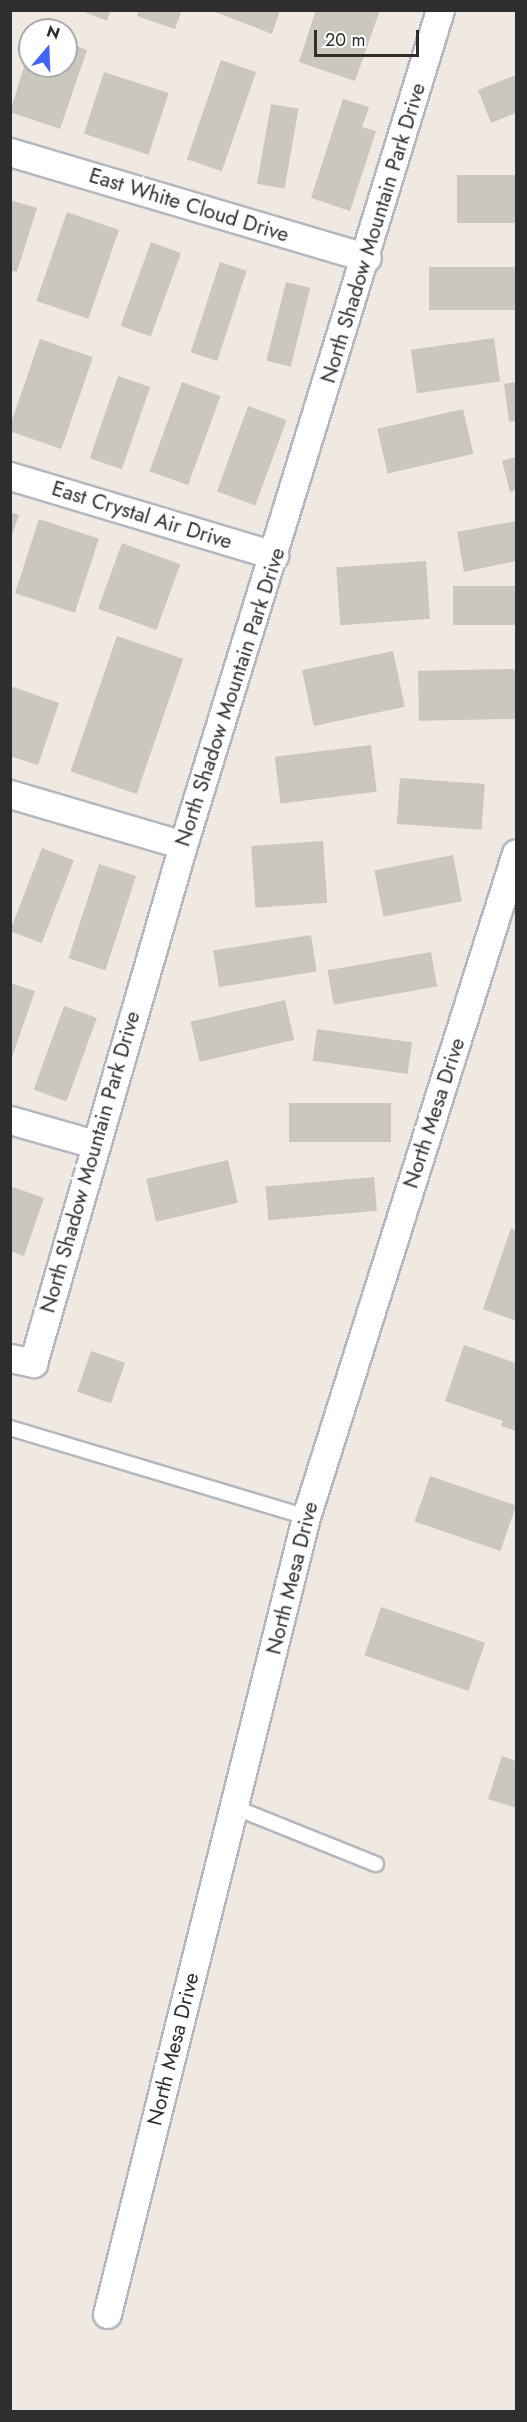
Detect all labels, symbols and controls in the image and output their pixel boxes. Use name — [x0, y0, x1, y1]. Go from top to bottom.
north arrow — [18, 18, 78, 78]
scale bar — [317, 18, 422, 56]
text: N — [44, 19, 63, 45]
text: 20 m — [325, 27, 365, 53]
street label: North Shadow Mountain Park Drive — [315, 80, 431, 386]
street label: East White Cloud Drive — [86, 163, 292, 247]
street label: East Crystal Air Drive — [49, 476, 235, 554]
street label: North Shadow Mountain Park Drive — [170, 545, 290, 849]
street label: North Shadow Mountain Park Drive — [35, 1008, 145, 1316]
street label: North Mesa Drive — [398, 1035, 470, 1191]
street label: North Mesa Drive — [261, 1499, 323, 1657]
street label: North Mesa Drive — [142, 1970, 204, 2128]

